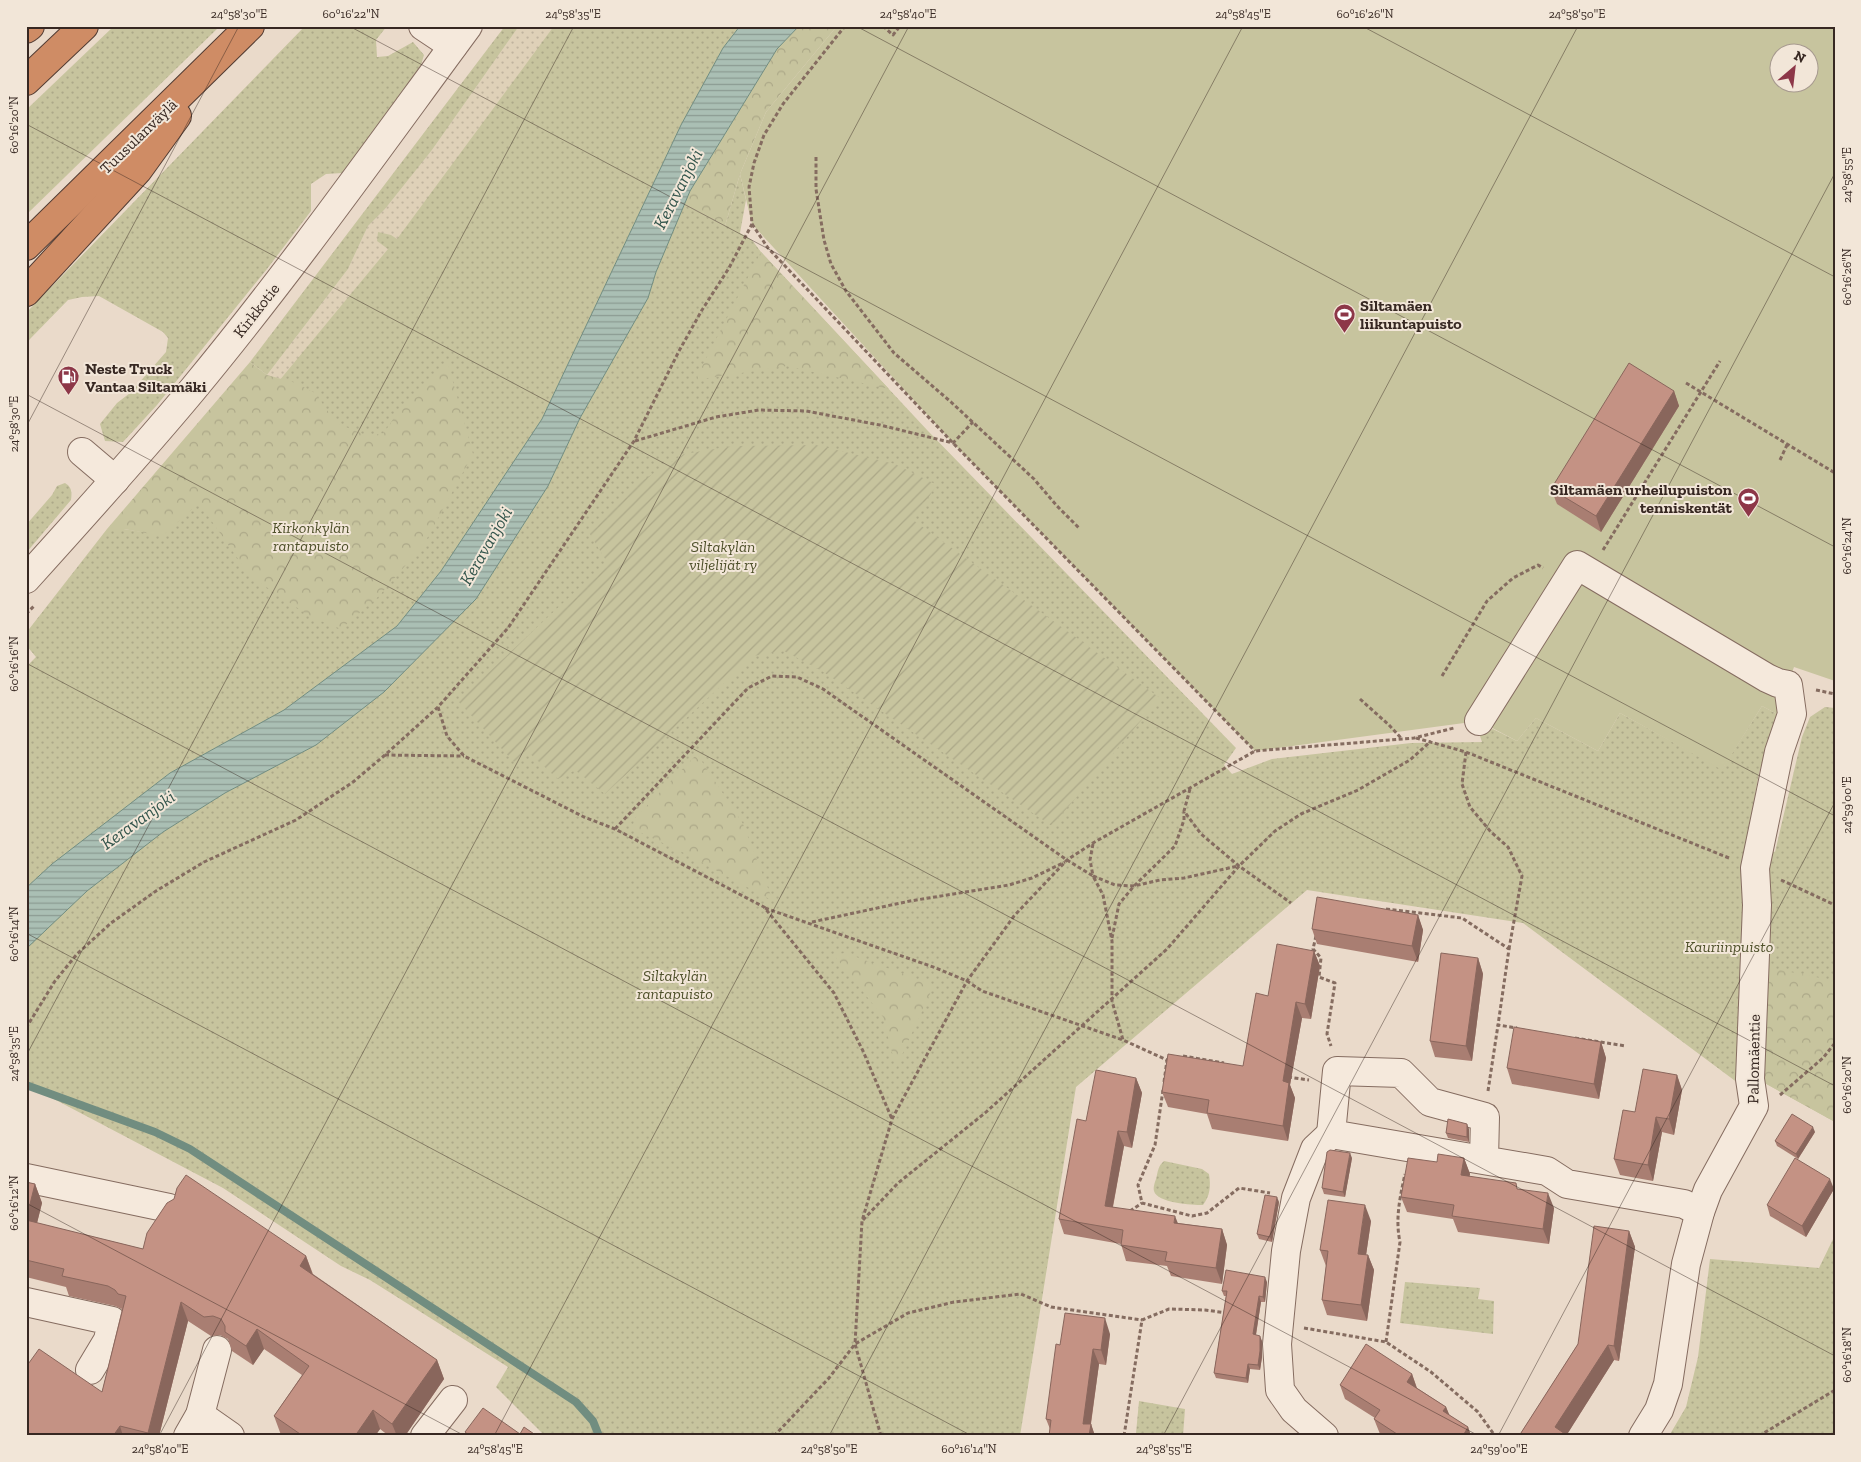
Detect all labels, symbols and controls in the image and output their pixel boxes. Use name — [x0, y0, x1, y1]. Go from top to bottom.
text: 24°58'30"E — [211, 7, 267, 21]
text: 60°16'22"N — [323, 7, 380, 21]
text: 24°58'35"E — [545, 7, 601, 21]
text: 24°58'40"E — [880, 7, 936, 21]
text: 24°58'45"E — [1215, 7, 1271, 21]
text: 60°16'26"N — [1336, 7, 1394, 21]
text: 24°58'50"E — [1549, 7, 1605, 21]
north arrow — [1768, 42, 1818, 92]
text: N — [1791, 47, 1809, 67]
street label: Tuusulanväylä — [96, 95, 181, 178]
text: 60°16'20"N — [7, 96, 21, 154]
water label: Keravanjoki — [649, 145, 707, 233]
text: 24°58'55"E — [1840, 147, 1854, 203]
text: 60°16'26"N — [1840, 248, 1854, 306]
street label: Kirkkotie — [229, 279, 284, 341]
place label: Siltamäen liikuntapuisto — [1360, 296, 1462, 333]
sports icon: Siltamäen liikuntapuisto — [1332, 302, 1356, 333]
place label: Neste Truck Vantaa Siltamäki — [85, 359, 207, 396]
fuel station icon: Neste Truck Vantaa Siltamäki — [57, 365, 81, 396]
text: 24°58'30"E — [7, 396, 21, 452]
place label: Siltamäen urheilupuiston tenniskentät — [1550, 480, 1733, 517]
sports icon: Siltamäen urheilupuiston tenniskentät — [1736, 486, 1760, 517]
water label: Keravanjoki — [455, 503, 517, 589]
text: 60°16'24"N — [1840, 517, 1854, 575]
park label: Kirkonkylän rantapuisto — [272, 518, 350, 555]
park label: Siltakylän viljelijät ry — [689, 537, 757, 574]
text: 60°16'16"N — [7, 636, 21, 692]
text: 24°59'00"E — [1840, 776, 1854, 834]
water label: Keravanjoki — [97, 786, 179, 854]
text: 60°16'14"N — [7, 906, 21, 962]
park label: Kauriinpuisto — [1685, 937, 1773, 956]
park label: Siltakylän rantapuisto — [636, 966, 713, 1003]
street label: Pallomäentie — [1743, 1014, 1764, 1104]
text: 24°58'35"E — [7, 1026, 21, 1082]
text: 60°16'20"N — [1840, 1056, 1854, 1114]
text: 60°16'12"N — [7, 1175, 21, 1231]
text: 60°16'18"N — [1840, 1327, 1854, 1383]
text: 24°58'40"E — [132, 1442, 188, 1456]
text: 24°58'45"E — [467, 1442, 523, 1456]
text: 24°58'50"E — [801, 1442, 857, 1456]
text: 60°16'14"N — [941, 1442, 997, 1456]
text: 24°58'55"E — [1136, 1442, 1192, 1456]
text: 24°59'00"E — [1470, 1442, 1528, 1456]

